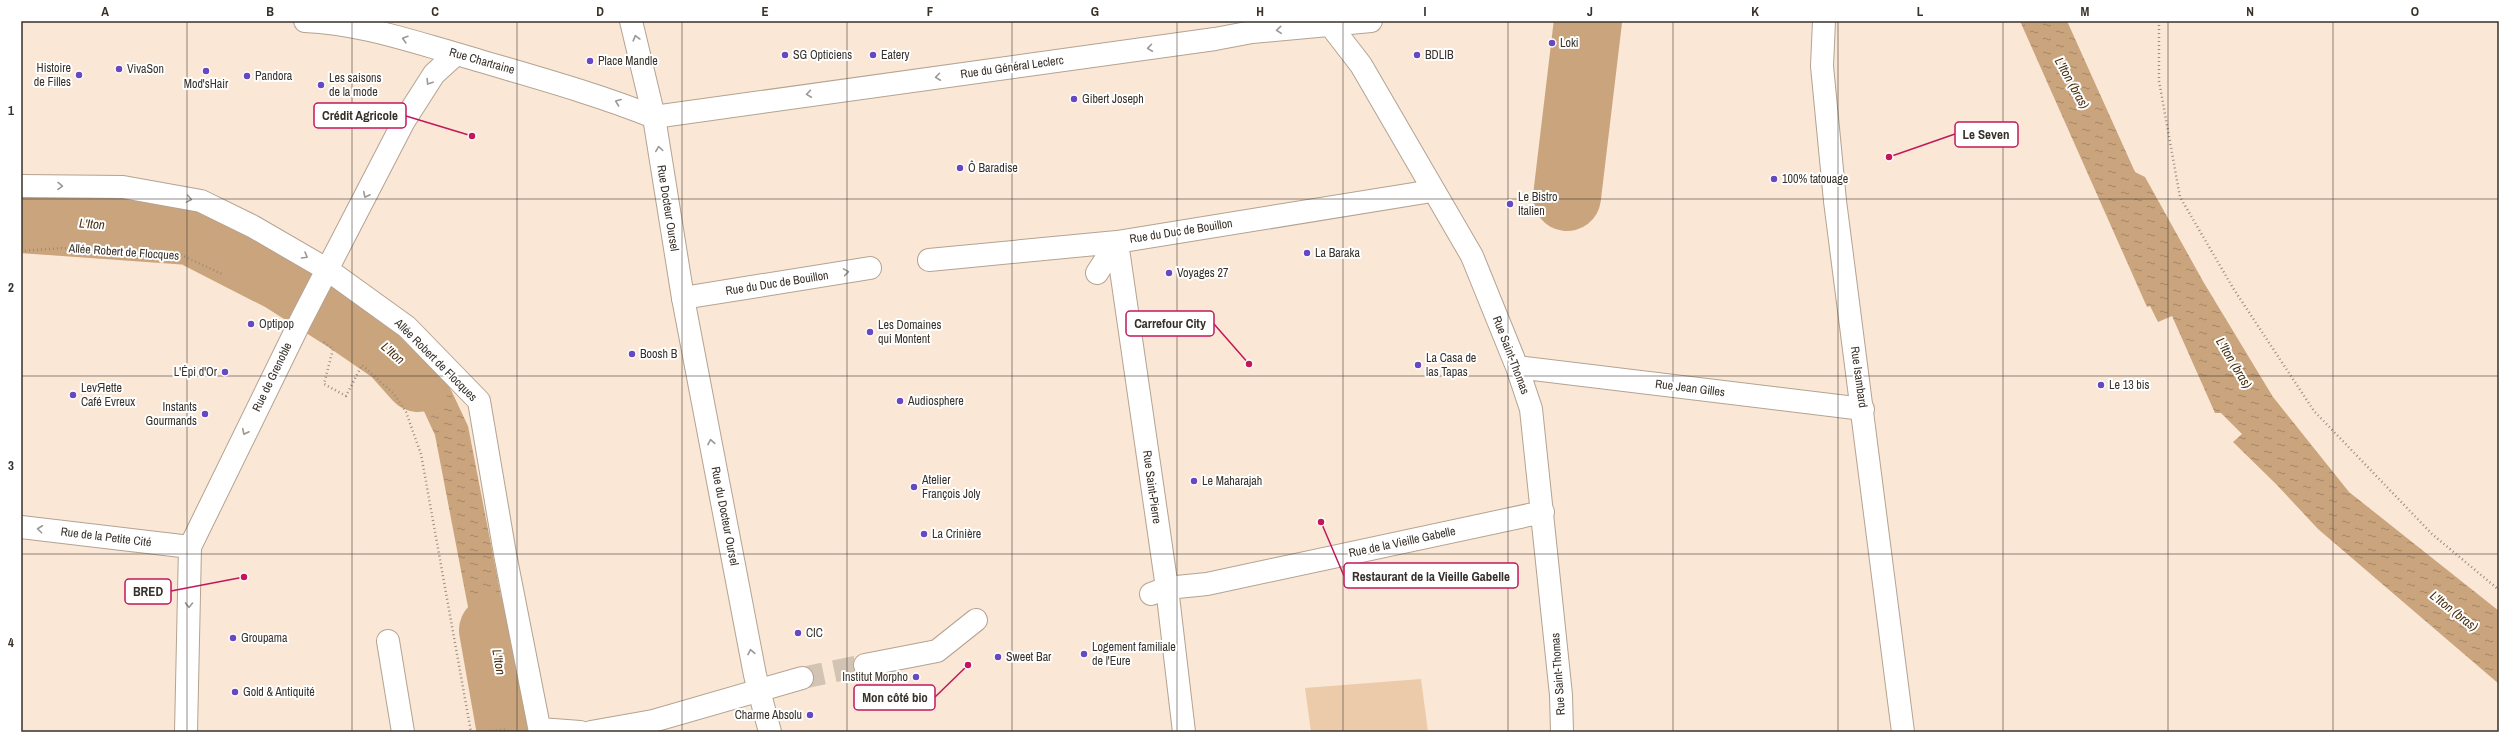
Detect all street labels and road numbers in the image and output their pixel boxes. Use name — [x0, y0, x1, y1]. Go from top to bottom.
street label: Rue Chartraine — [447, 44, 517, 78]
street label: Rue du Général Leclerc — [959, 52, 1065, 82]
street label: Rue Docteur Oursel — [653, 164, 683, 252]
street label: Rue du Duc de Bouillon — [1128, 215, 1234, 247]
street label: Allée Robert de Flocques — [67, 240, 180, 264]
street label: Rue du Duc de Bouillon — [724, 267, 830, 299]
street label: Rue Saint-Thomas — [1489, 314, 1533, 396]
street label: Allée Robert de Flocques — [391, 315, 481, 405]
street label: Rue de Grenoble — [248, 340, 296, 414]
street label: Rue Isambard — [1847, 345, 1871, 409]
street label: Rue Jean Gilles — [1654, 376, 1726, 400]
street label: Rue Saint-Pierre — [1139, 449, 1165, 525]
street label: Rue du Docteur Oursel — [708, 465, 742, 567]
street label: Rue de la Petite Cité — [60, 523, 152, 551]
street label: Rue de la Vieille Gabelle — [1347, 523, 1457, 561]
street label: Rue Saint-Thomas — [1547, 632, 1569, 716]

